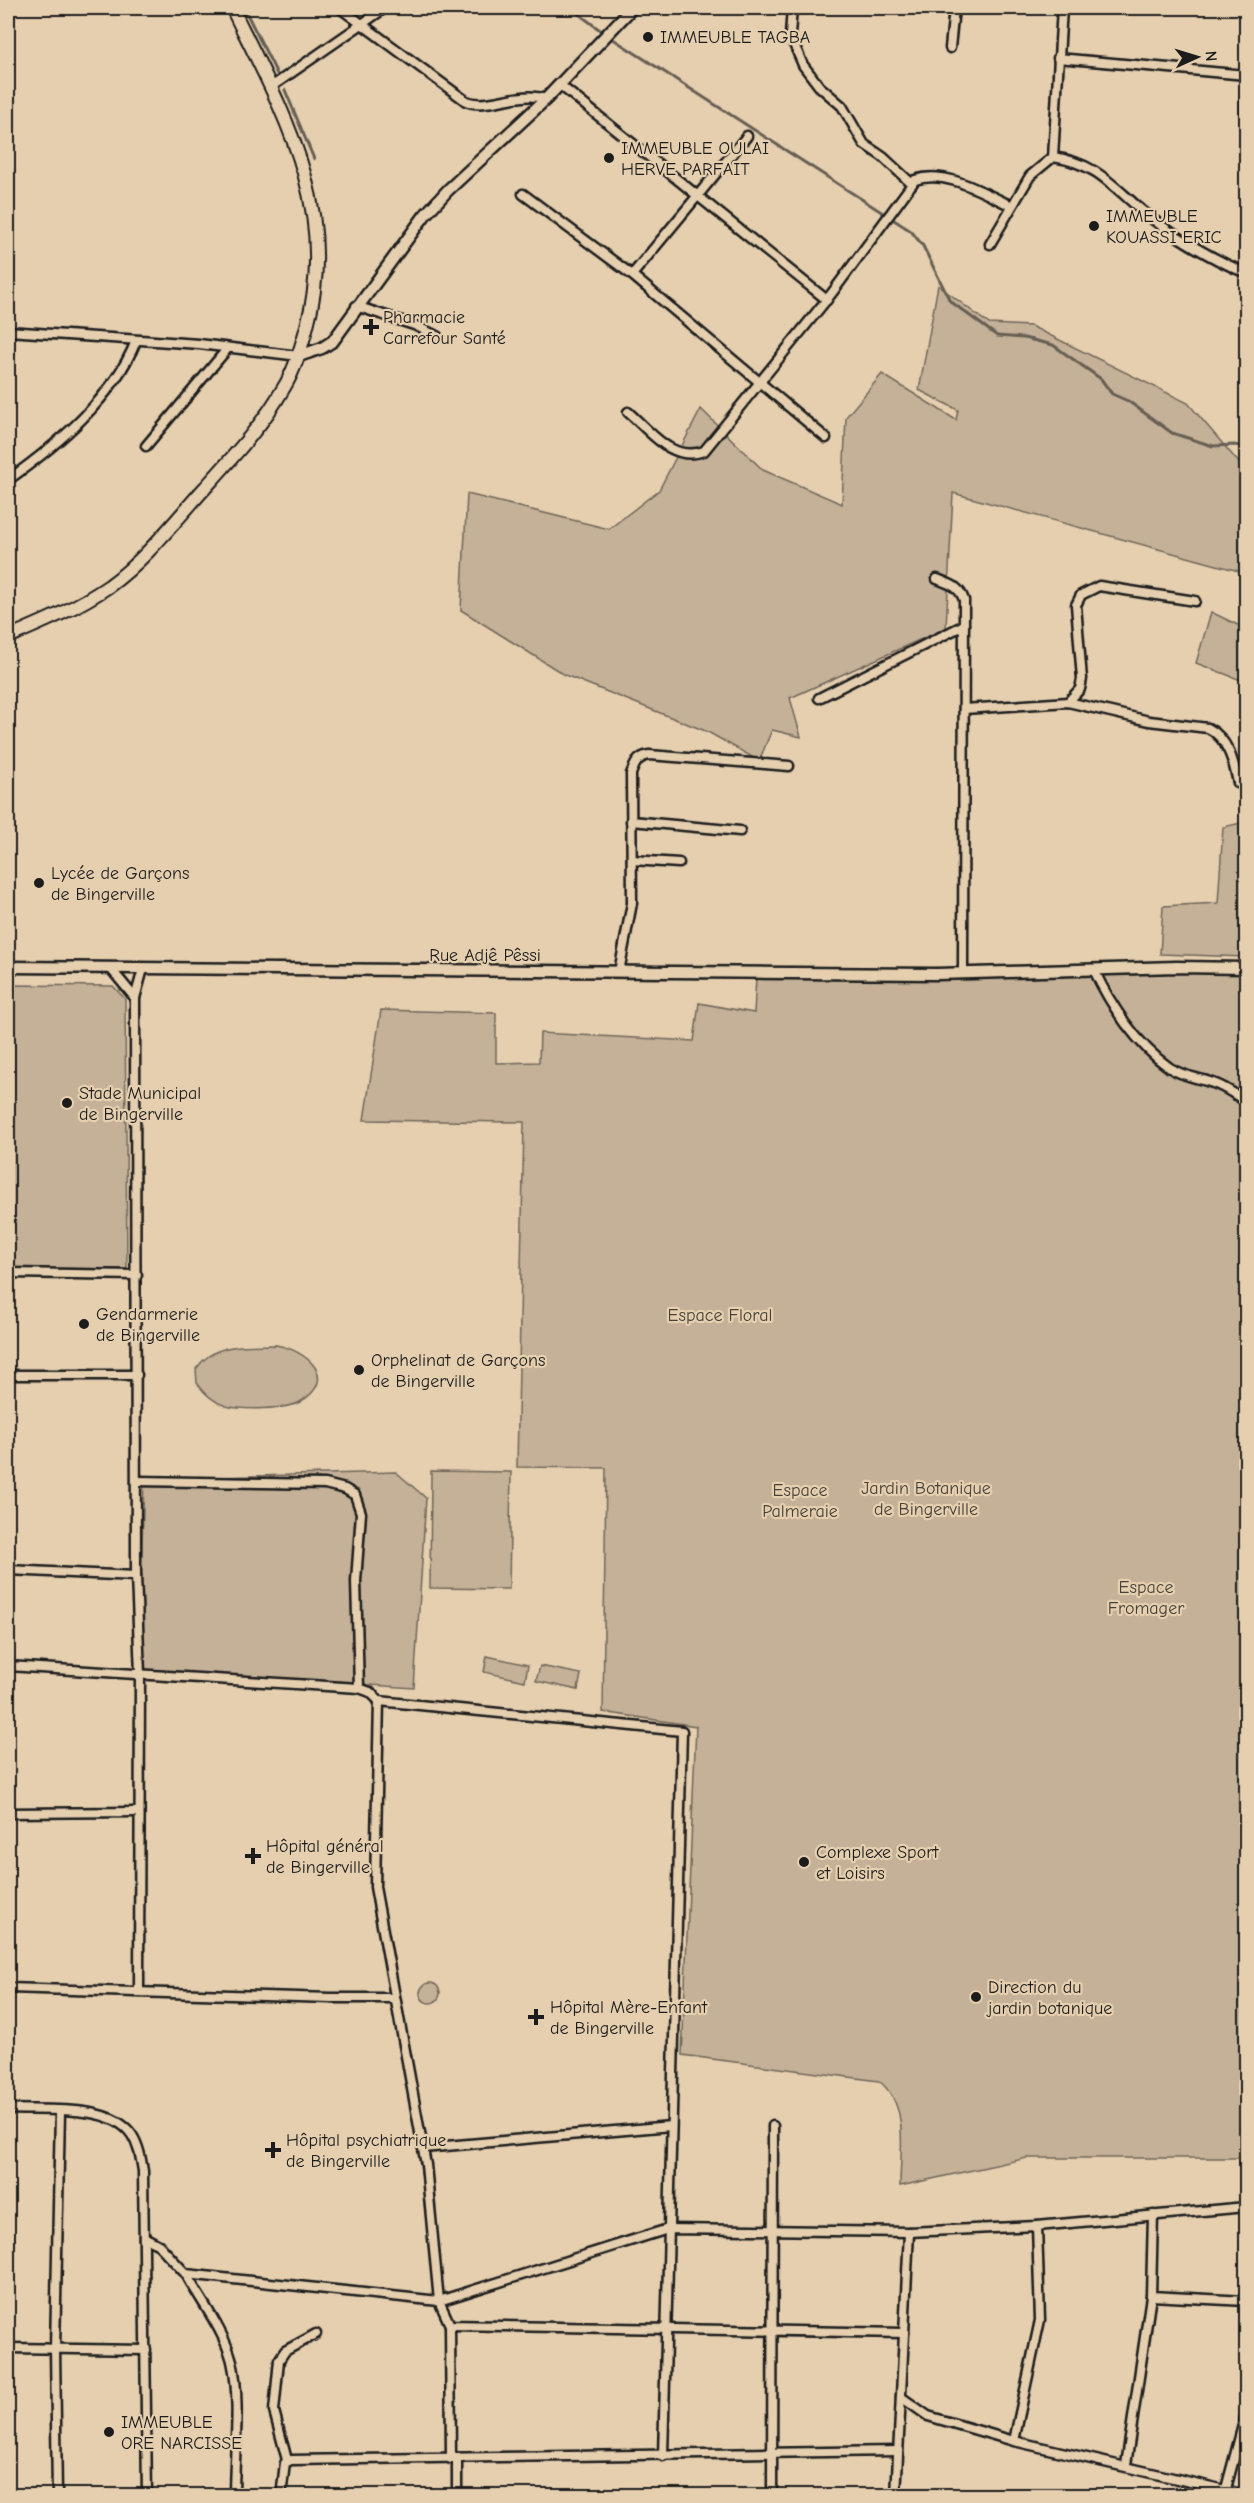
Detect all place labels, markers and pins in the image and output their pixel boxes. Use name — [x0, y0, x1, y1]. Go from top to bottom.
place label: IMMEUBLE TAGBA — [660, 27, 810, 48]
marker: IMMEUBLE TAGBA — [641, 30, 655, 44]
place label: IMMEUBLE OULAI HERVE PARFAIT — [621, 138, 769, 180]
marker: IMMEUBLE OULAI HERVE PARFAIT — [602, 151, 616, 165]
place label: IMMEUBLE KOUASSI ERIC — [1106, 206, 1222, 248]
marker: IMMEUBLE KOUASSI ERIC — [1087, 219, 1101, 233]
place label: Pharmacie Carrefour Santé — [383, 307, 506, 349]
marker: Pharmacie Carrefour Santé — [364, 320, 378, 334]
place label: Lycée de Garçons de Bingerville — [51, 863, 190, 905]
marker: Lycée de Garçons de Bingerville — [32, 876, 46, 890]
place label: Stade Municipal de Bingerville — [79, 1083, 201, 1125]
marker: Stade Municipal de Bingerville — [60, 1096, 74, 1110]
place label: Gendarmerie de Bingerville — [96, 1304, 200, 1346]
marker: Gendarmerie de Bingerville — [77, 1317, 91, 1331]
place label: Orphelinat de Garçons de Bingerville — [371, 1350, 545, 1392]
marker: Orphelinat de Garçons de Bingerville — [352, 1363, 366, 1377]
place label: Hôpital général de Bingerville — [266, 1836, 384, 1878]
place label: Complexe Sport et Loisirs — [816, 1842, 939, 1884]
marker: Hôpital général de Bingerville — [244, 1847, 262, 1865]
marker: Complexe Sport et Loisirs — [797, 1855, 811, 1869]
place label: Direction du jardin botanique — [986, 1977, 1112, 2019]
marker: Direction du jardin botanique — [969, 1990, 983, 2004]
place label: Hôpital Mère-Enfant de Bingerville — [550, 1997, 708, 2039]
marker: Hôpital Mère-Enfant de Bingerville — [527, 2008, 545, 2026]
place label: Hôpital psychiatrique de Bingerville — [286, 2130, 446, 2172]
marker: Hôpital psychiatrique de Bingerville — [264, 2141, 282, 2159]
place label: IMMEUBLE ORE NARCISSE — [121, 2412, 242, 2454]
marker: IMMEUBLE ORE NARCISSE — [102, 2425, 116, 2439]

